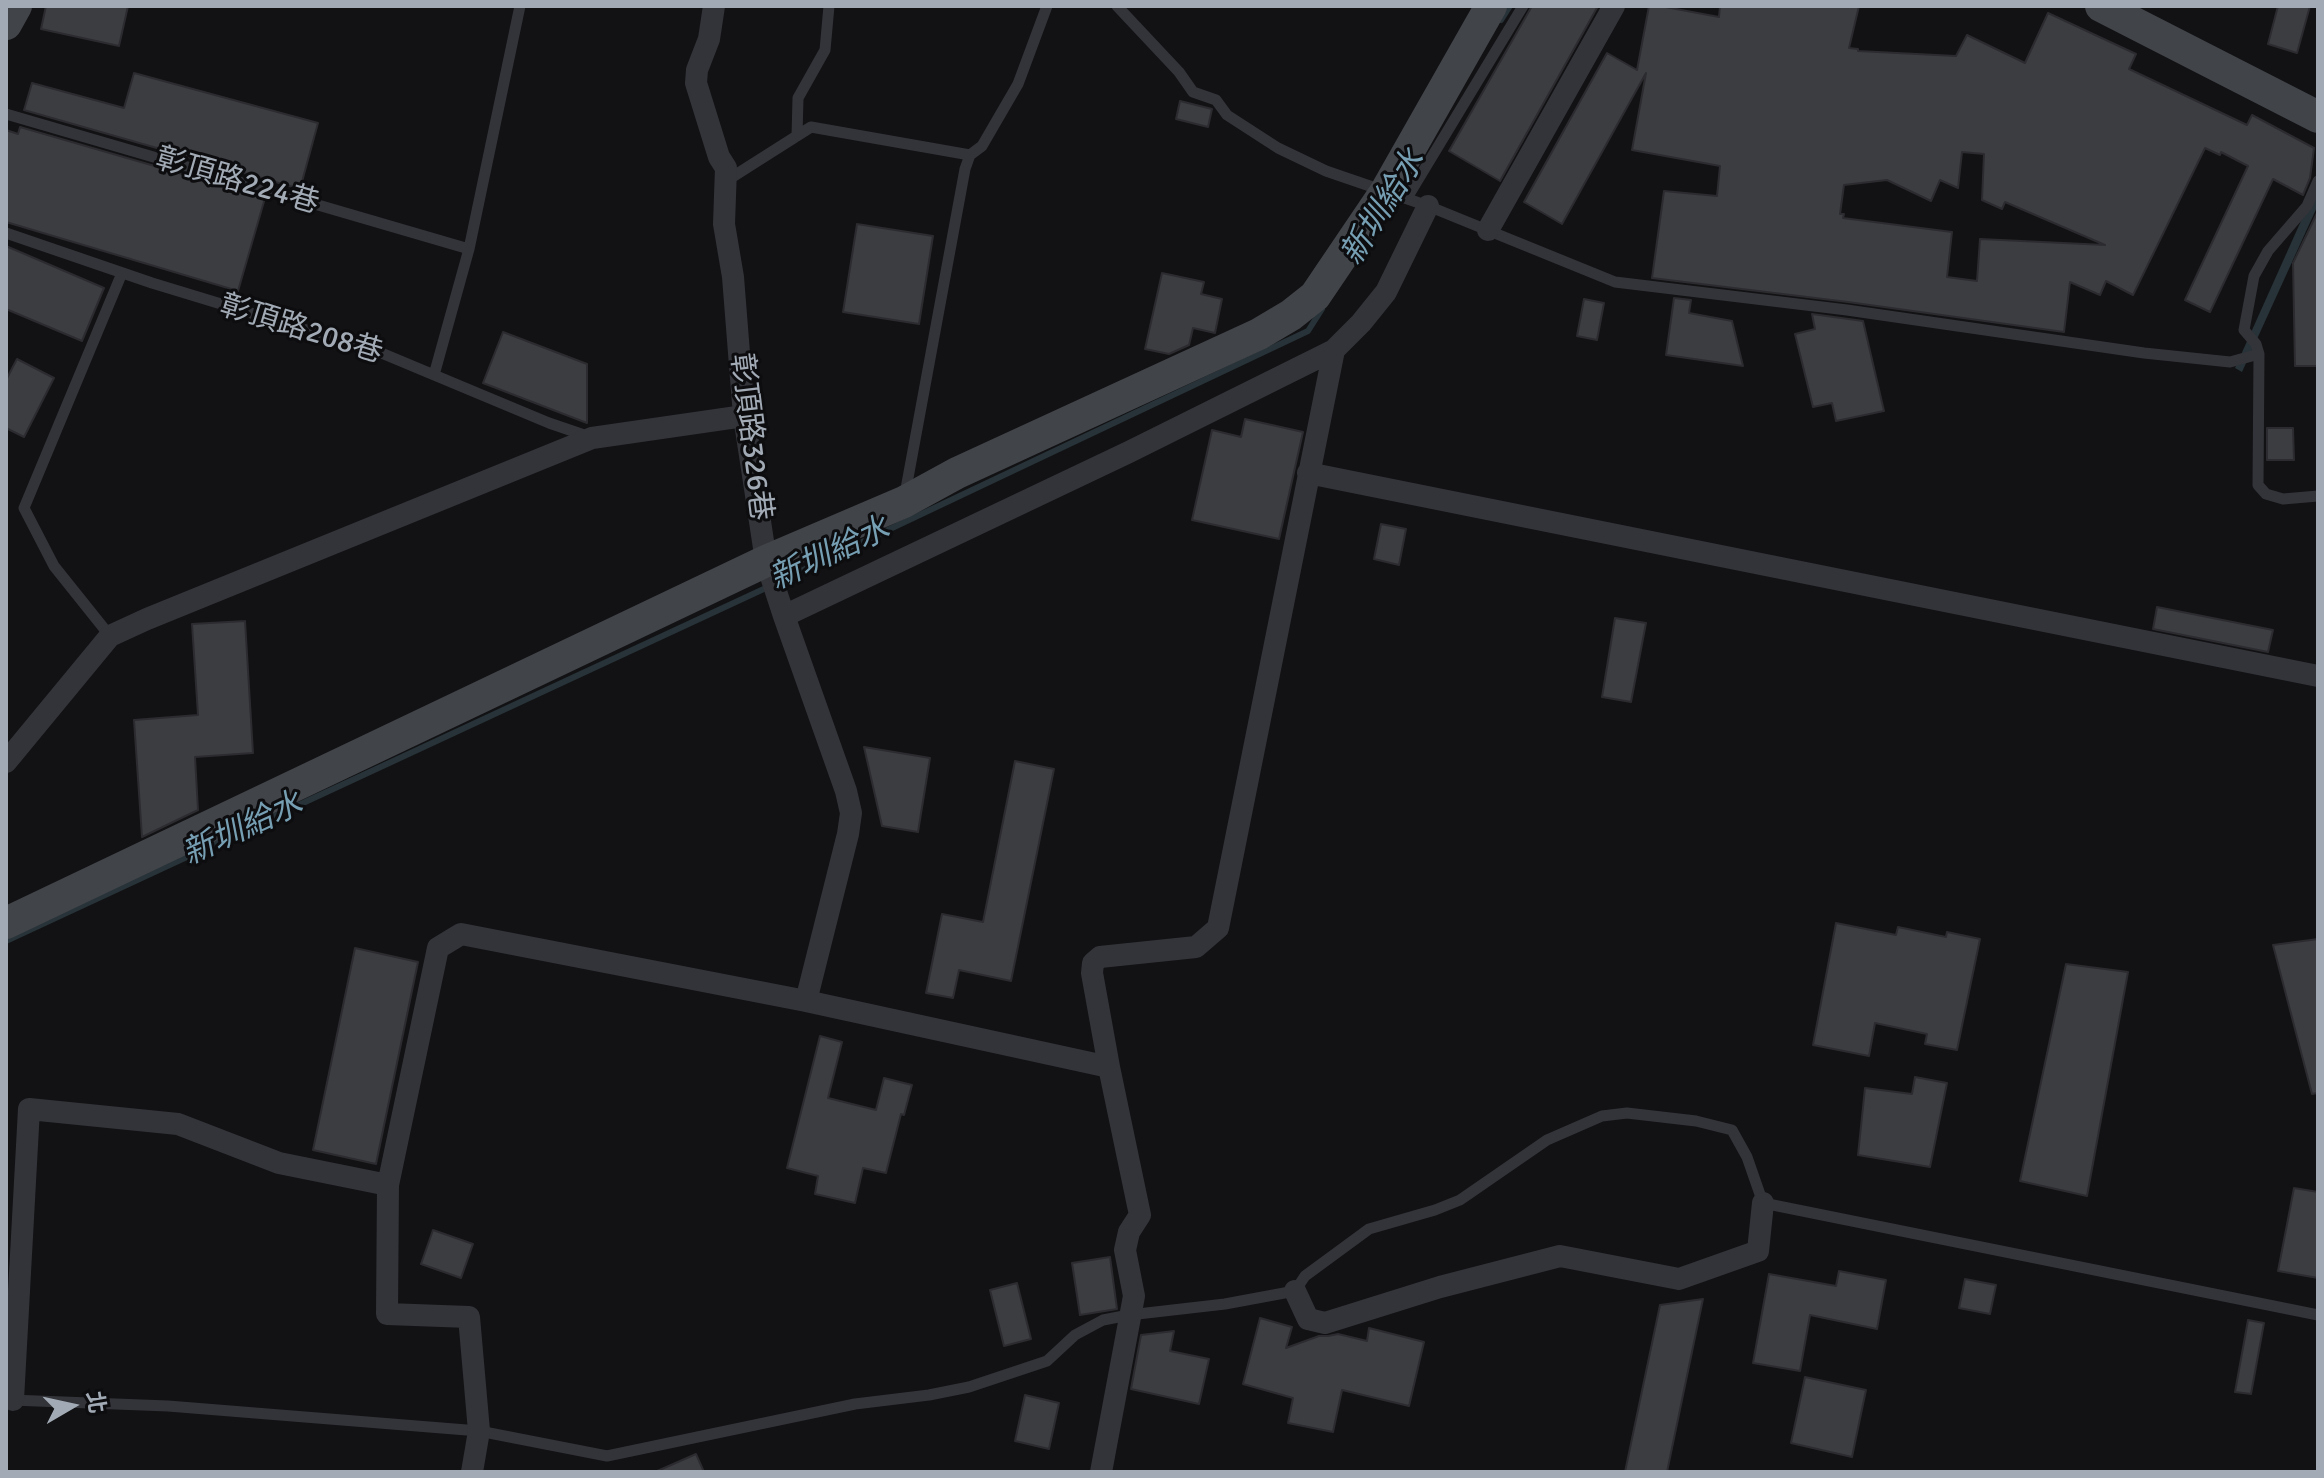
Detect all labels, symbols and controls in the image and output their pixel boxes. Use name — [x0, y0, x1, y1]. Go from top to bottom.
street label: 彰頂路224巷 — [151, 141, 323, 223]
water label: 新圳給水 — [1334, 144, 1434, 272]
street label: 彰頂路208巷 — [215, 288, 387, 372]
street label: 彰頂路326巷 — [722, 351, 778, 523]
water label: 新圳給水 — [764, 511, 896, 599]
water label: 新圳給水 — [177, 786, 309, 874]
north arrow — [32, 1366, 112, 1446]
text: 北 — [81, 1389, 111, 1415]

